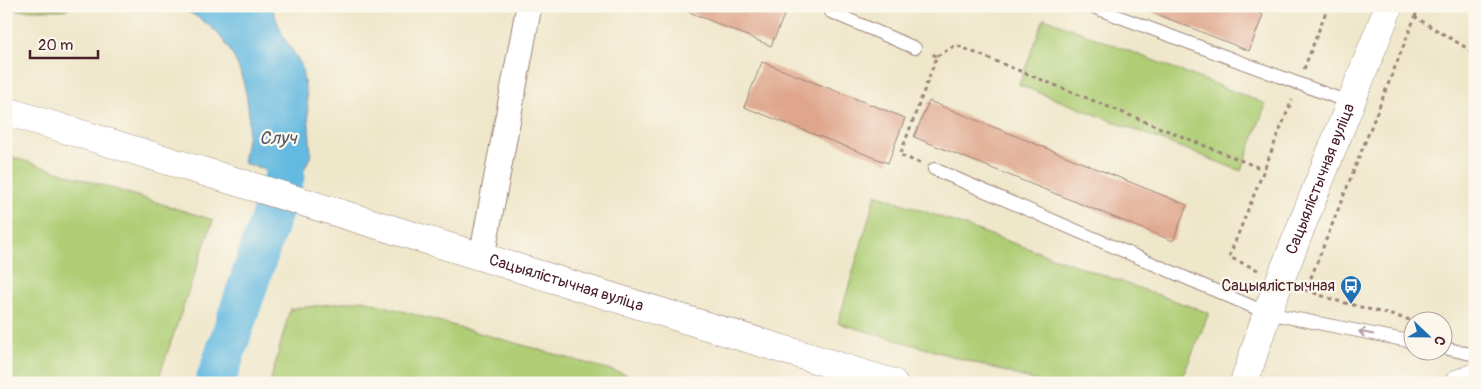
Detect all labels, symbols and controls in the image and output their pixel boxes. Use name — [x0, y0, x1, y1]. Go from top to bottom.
scale bar — [30, 28, 98, 60]
text: 20 m — [38, 36, 73, 55]
street label: Сацыялістычная вуліца — [1281, 101, 1359, 257]
water label: Случ — [259, 127, 298, 150]
street label: Сацыялістычная вуліца — [487, 250, 646, 316]
bus stop icon: Сацыялістычная — [1339, 274, 1363, 305]
place label: Сацыялістычная — [1221, 276, 1335, 296]
north arrow — [1404, 312, 1454, 362]
one-way arrow — [1358, 328, 1374, 337]
text: С — [1430, 333, 1449, 348]

